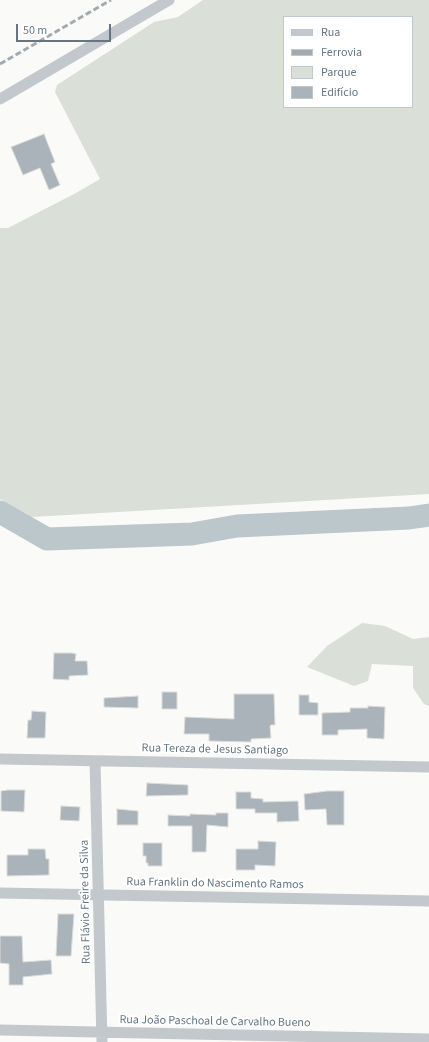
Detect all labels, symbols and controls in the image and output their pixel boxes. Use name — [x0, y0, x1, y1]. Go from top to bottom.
scale bar — [18, 16, 113, 42]
legend — [283, 16, 413, 108]
text: 50 m — [23, 22, 47, 39]
text: Rua — [321, 24, 340, 41]
text: Ferrovia — [321, 44, 362, 61]
text: Parque — [321, 64, 357, 81]
text: Edifício — [321, 84, 358, 101]
street label: Rua Tereza de Jesus Santiago — [141, 742, 289, 758]
street label: Rua Flávio Freire da Silva — [78, 840, 94, 964]
street label: Rua Franklin do Nascimento Ramos — [126, 875, 304, 893]
street label: Rua João Paschoal de Carvalho Bueno — [119, 1013, 311, 1031]

